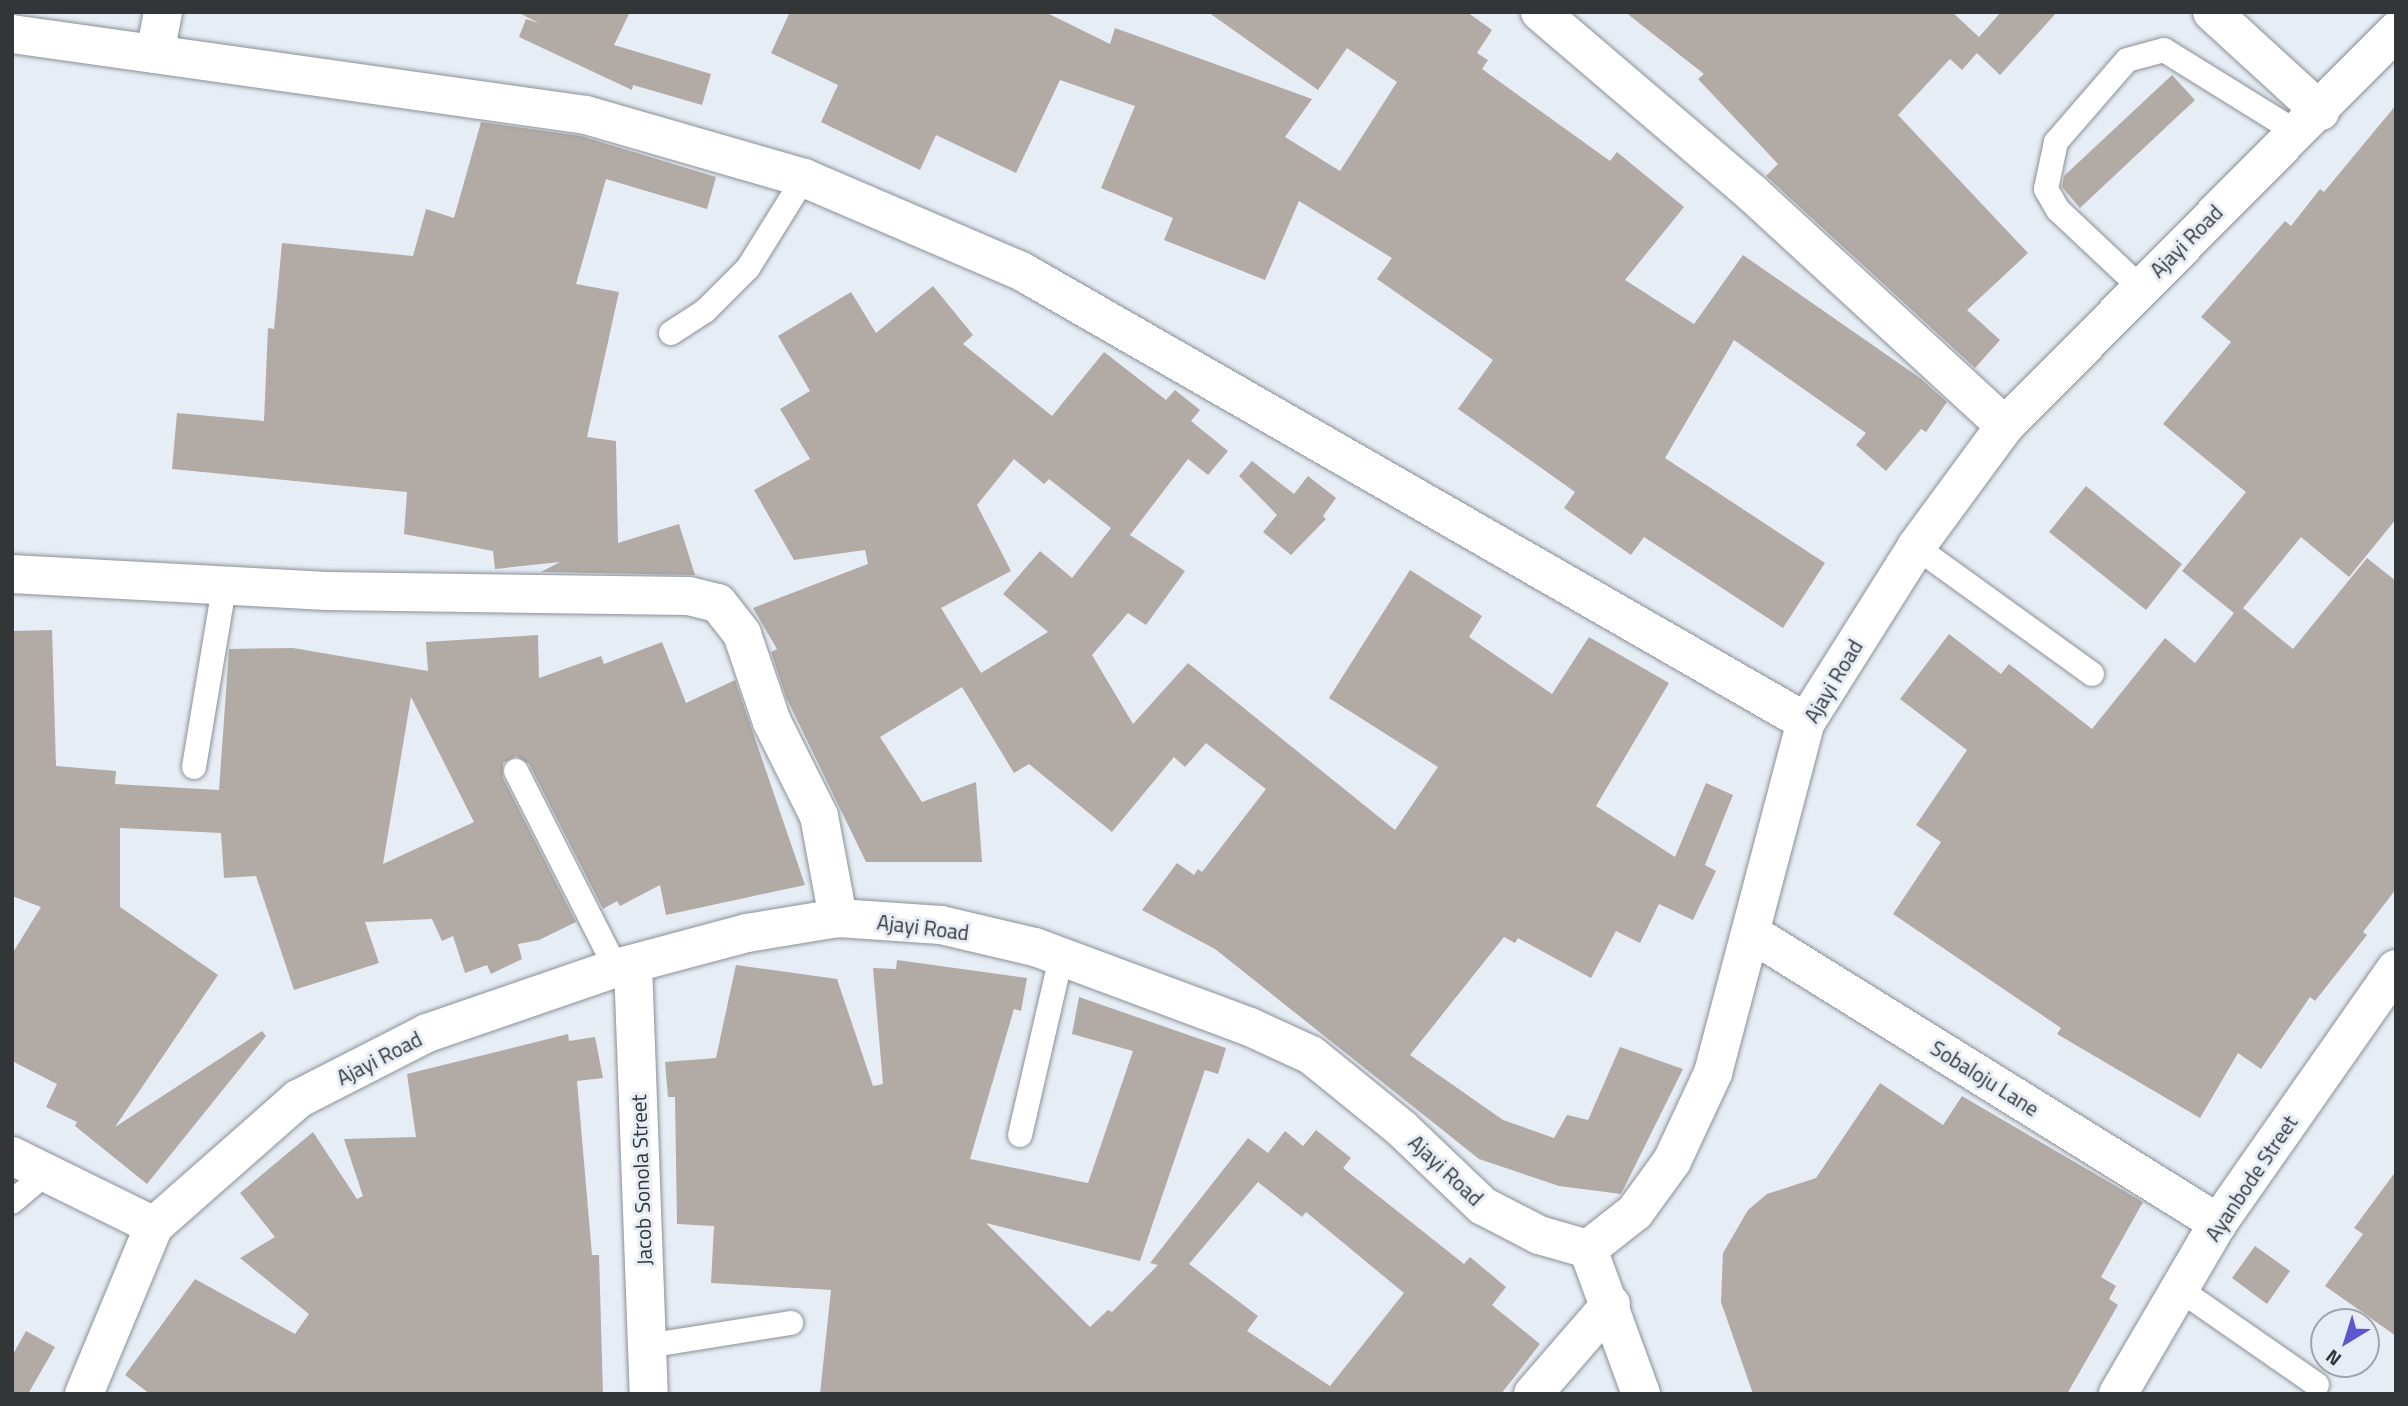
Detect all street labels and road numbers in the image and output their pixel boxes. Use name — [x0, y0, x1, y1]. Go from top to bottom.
street label: Ajayi Road — [2144, 199, 2228, 283]
street label: Ajayi Road — [1798, 635, 1868, 727]
street label: Ajayi Road — [876, 909, 970, 945]
street label: Ajayi Road — [332, 1026, 426, 1090]
street label: Sobaloju Lane — [1926, 1035, 2044, 1121]
street label: Jacob Sonola Street — [625, 1094, 657, 1266]
street label: Ayanbode Street — [2200, 1110, 2302, 1246]
street label: Ajayi Road — [1404, 1129, 1488, 1211]

